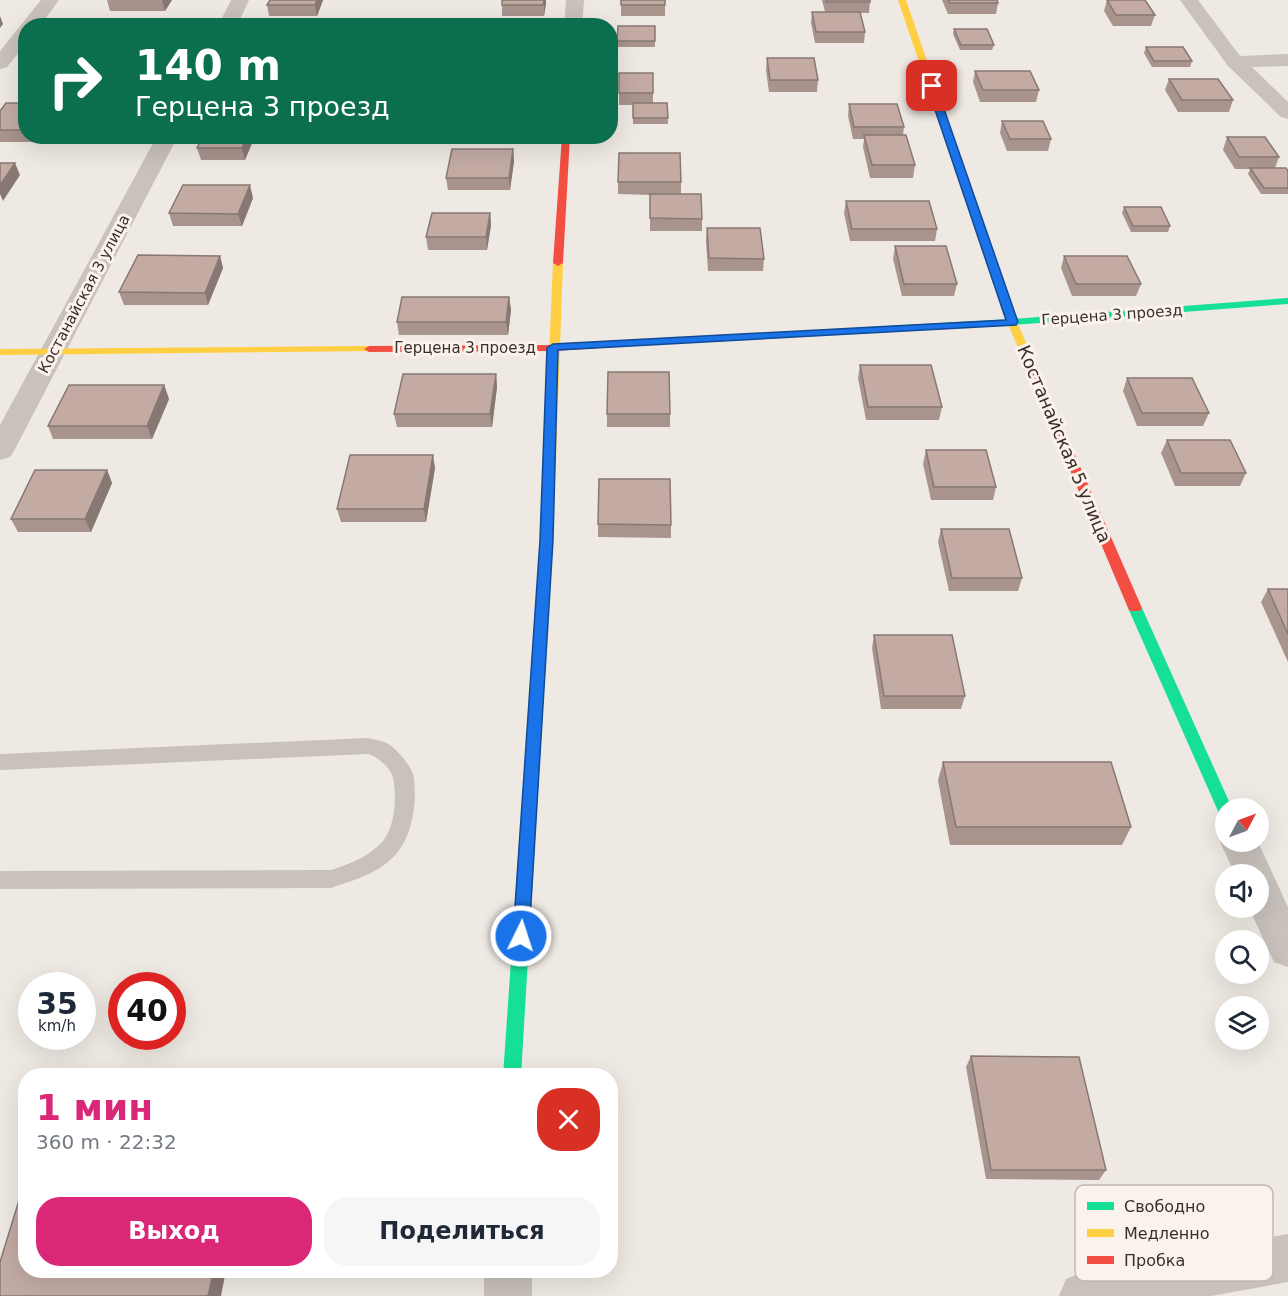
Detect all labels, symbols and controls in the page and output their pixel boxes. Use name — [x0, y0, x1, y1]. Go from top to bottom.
text: 140 m — [135, 41, 281, 90]
icon: right — [36, 42, 114, 120]
pin — [906, 60, 957, 111]
icon: arrive — [915, 69, 948, 102]
text: Герцена 3 проезд — [135, 91, 390, 122]
street label: Костанайская 3 улица — [35, 212, 133, 376]
street label: Герцена 3 проезд — [1041, 301, 1183, 329]
street label: Герцена 3 проезд — [394, 339, 536, 357]
street label: Костанайская 5 улица — [1013, 342, 1116, 546]
north arrow — [1215, 798, 1269, 852]
map controls — [1215, 798, 1269, 1050]
button: sound — [1215, 864, 1269, 918]
position arrow — [489, 904, 553, 968]
button: search — [1215, 930, 1269, 984]
speed limit sign: 40 — [108, 972, 186, 1050]
text: 35 — [36, 986, 78, 1021]
button: layers — [1215, 996, 1269, 1050]
text: km/h — [38, 1017, 76, 1035]
text: 1 мин — [36, 1087, 153, 1128]
button: close — [537, 1088, 600, 1151]
text: 360 m · 22:32 — [36, 1130, 177, 1154]
legend — [1075, 1185, 1273, 1281]
button: Выход — [36, 1197, 312, 1266]
button: Поделиться — [324, 1197, 600, 1266]
text: Свободно — [1124, 1197, 1205, 1216]
text: Медленно — [1124, 1224, 1210, 1243]
text: Пробка — [1124, 1251, 1185, 1270]

